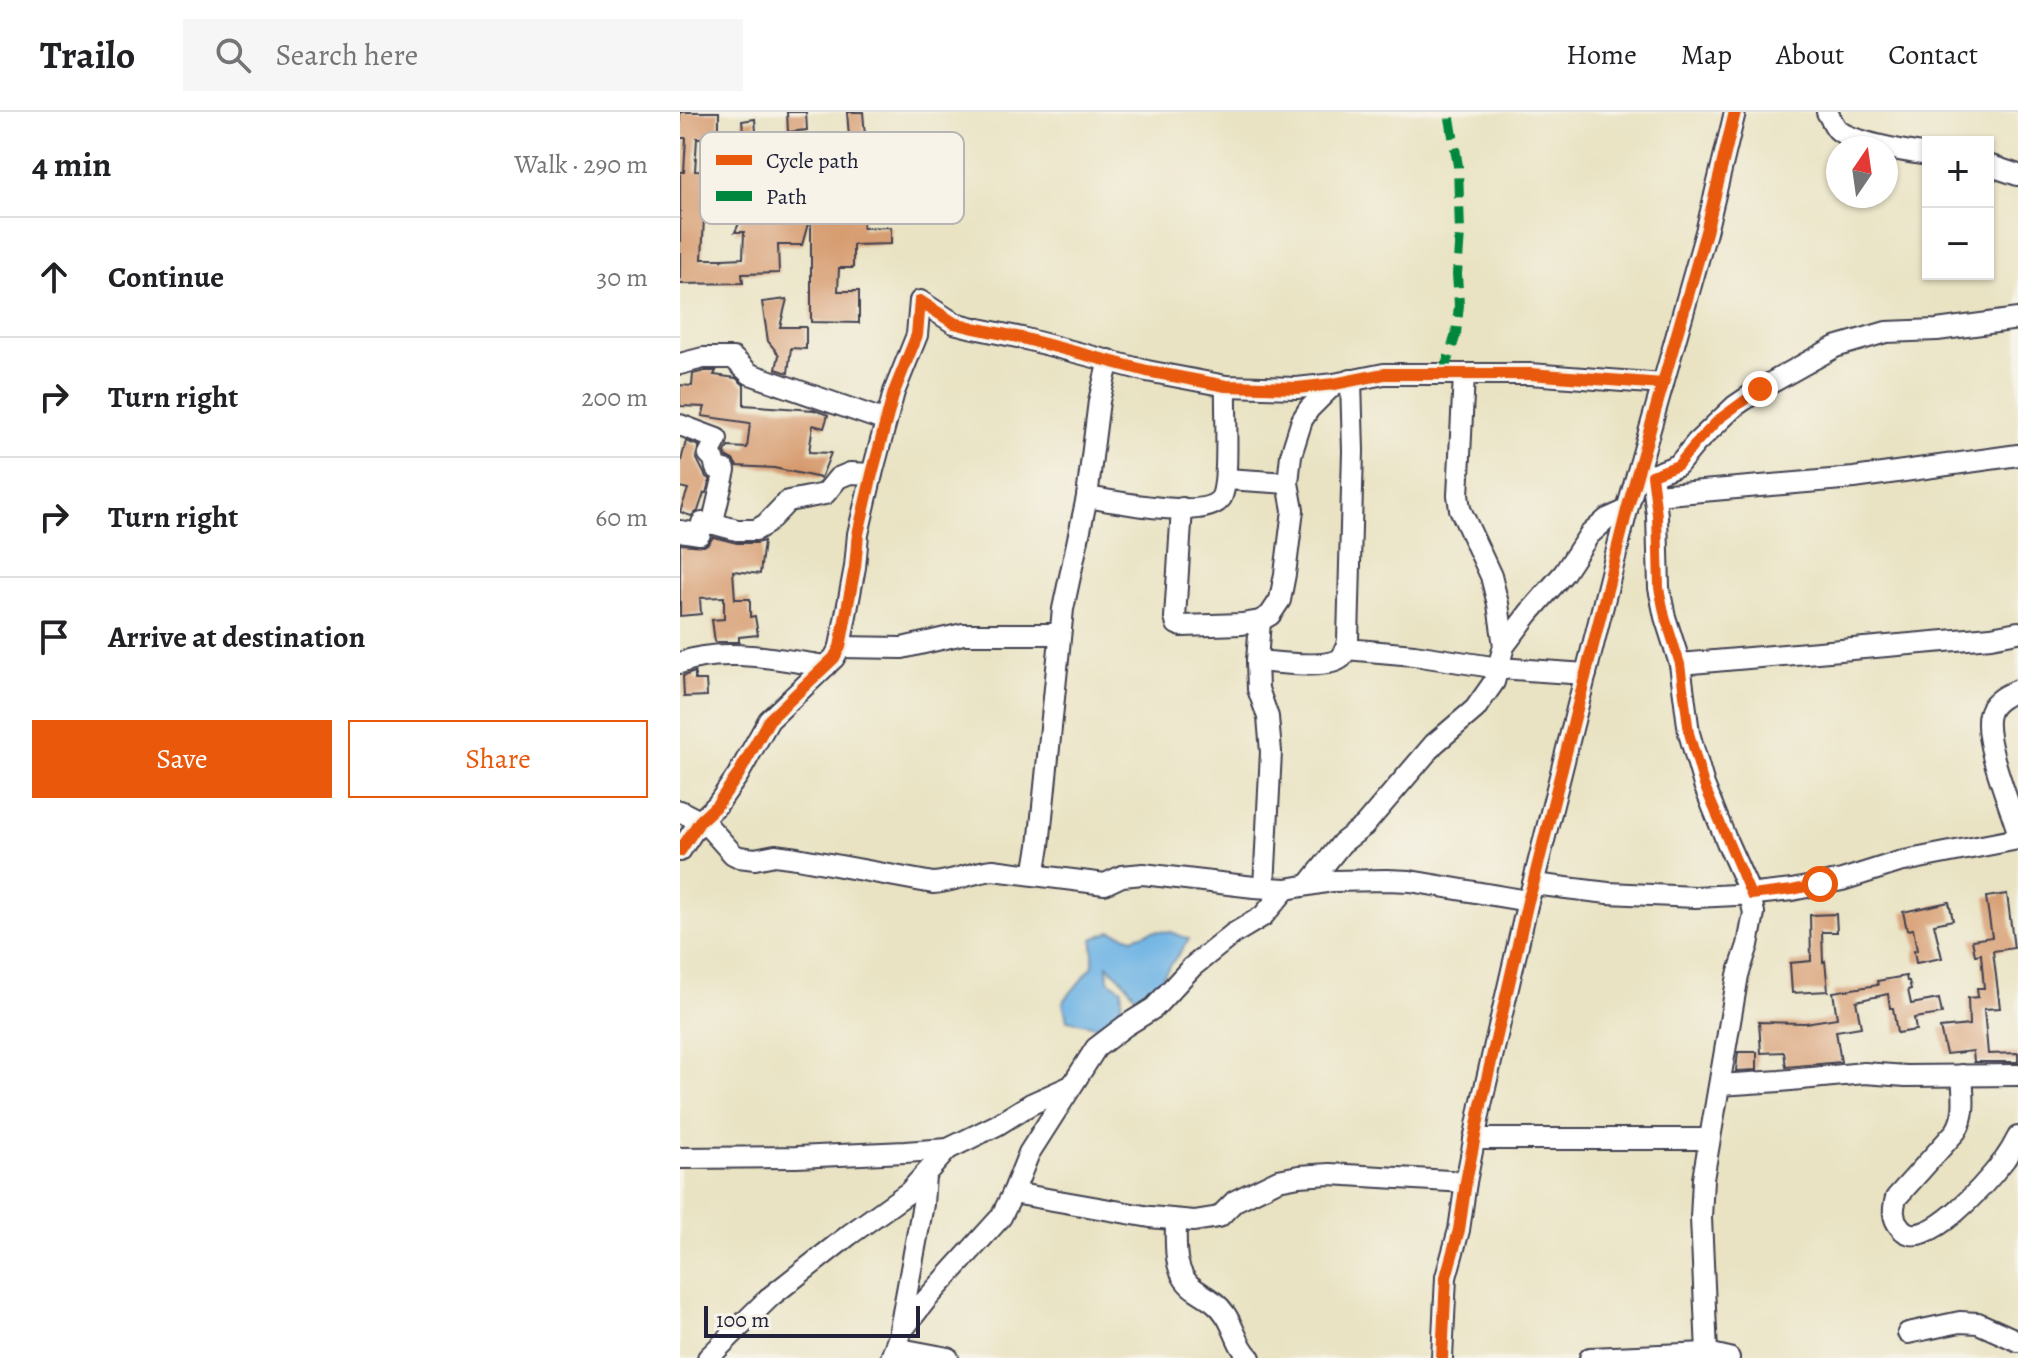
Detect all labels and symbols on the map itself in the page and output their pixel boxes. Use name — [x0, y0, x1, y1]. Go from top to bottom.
legend — [700, 132, 964, 224]
north arrow — [1826, 136, 1898, 208]
text: Cycle path — [766, 146, 859, 176]
text: Path — [766, 182, 807, 212]
route end — [1742, 371, 1778, 407]
route start — [1802, 866, 1838, 902]
scale bar — [704, 1302, 920, 1338]

